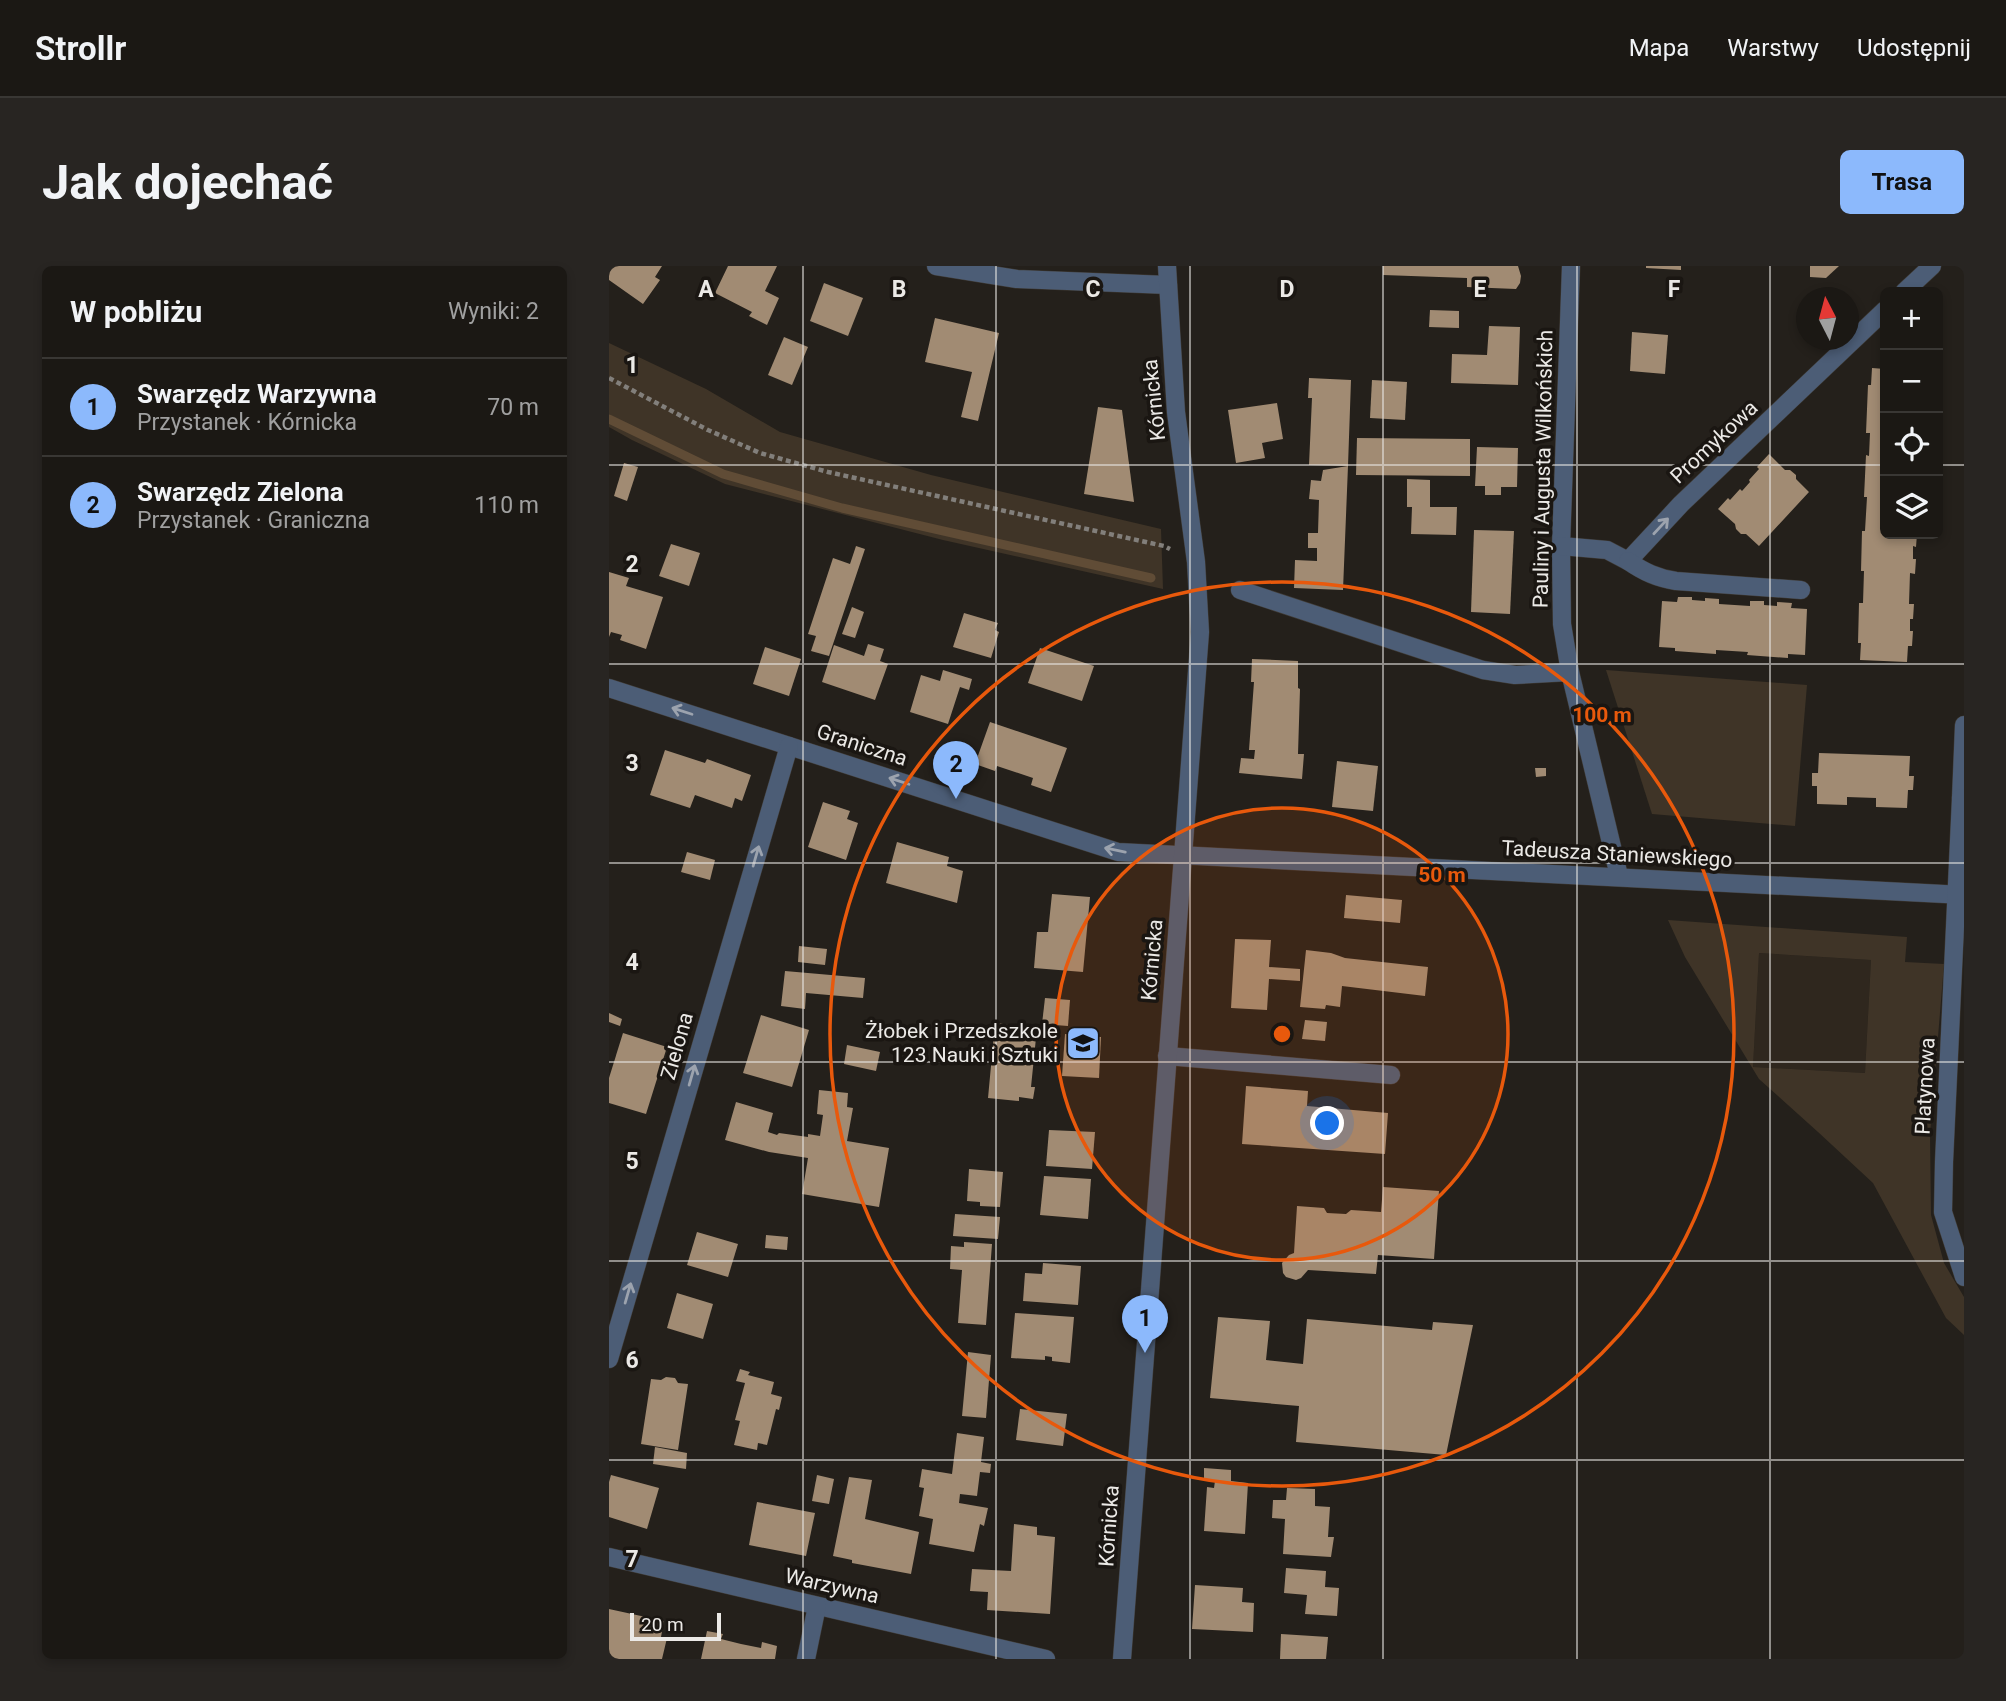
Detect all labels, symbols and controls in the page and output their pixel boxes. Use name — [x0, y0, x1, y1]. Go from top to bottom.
text: Strollr — [35, 29, 126, 68]
text: Mapa — [1629, 34, 1689, 62]
text: Warstwy — [1727, 34, 1819, 62]
text: Udostępnij — [1857, 34, 1971, 62]
button: Trasa — [1840, 150, 1964, 214]
text: Jak dojechać — [42, 154, 333, 211]
text: A — [698, 276, 714, 303]
text: B — [892, 276, 906, 303]
text: C — [1085, 276, 1101, 303]
text: D — [1280, 276, 1294, 303]
text: E — [1474, 276, 1487, 303]
text: F — [1668, 276, 1681, 303]
north arrow — [1796, 287, 1859, 350]
map controls — [1880, 287, 1943, 539]
button: + — [1880, 287, 1943, 350]
text: W pobliżu — [70, 294, 202, 329]
text: Wyniki: 2 — [448, 298, 539, 325]
street label: Pauliny i Augusta Wilkońskich — [1529, 330, 1557, 608]
button: − — [1880, 350, 1943, 413]
text: 1 — [625, 352, 639, 379]
street label: Kórnicka — [1138, 358, 1170, 442]
text: Swarzędz Warzywna — [137, 379, 377, 409]
text: 1 — [86, 394, 100, 421]
text: 70 m — [487, 394, 539, 421]
street label: Promykowa — [1665, 396, 1763, 488]
text: Przystanek · Kórnicka — [137, 409, 357, 436]
button: locate — [1880, 413, 1943, 476]
button: layers — [1880, 476, 1943, 539]
text: Swarzędz Zielona — [137, 477, 344, 507]
text: 2 — [86, 492, 100, 519]
text: 110 m — [474, 492, 539, 519]
text: Przystanek · Graniczna — [137, 507, 370, 534]
one-way arrow — [1652, 518, 1669, 535]
text: 2 — [625, 551, 639, 578]
text: 100 m — [1572, 703, 1632, 727]
one-way arrow — [671, 704, 693, 717]
street label: Graniczna — [814, 719, 910, 771]
pin: 2 — [933, 741, 979, 799]
text: 3 — [625, 750, 639, 777]
one-way arrow — [888, 774, 910, 786]
street label: Tadeusza Staniewskiego — [1501, 836, 1733, 872]
one-way arrow — [1104, 843, 1127, 857]
one-way arrow — [751, 846, 764, 868]
text: 50 m — [1418, 863, 1466, 887]
street label: Kórnicka — [1136, 918, 1168, 1002]
text: 4 — [625, 949, 639, 976]
street label: Zielona — [656, 1010, 698, 1082]
place label: Żłobek i Przedszkole 123 Nauki i Sztuki — [865, 1019, 1058, 1067]
centre of rings — [1270, 1022, 1294, 1046]
school or university icon: Żłobek i Przedszkole 123 Nauki i Sztuki — [1064, 1024, 1102, 1062]
street label: Platynowa — [1910, 1037, 1940, 1135]
one-way arrow — [687, 1064, 700, 1086]
your location — [1310, 1106, 1344, 1140]
text: 5 — [625, 1148, 639, 1175]
one-way arrow — [623, 1282, 636, 1304]
pin: 1 — [1122, 1295, 1168, 1353]
text: 6 — [625, 1347, 639, 1374]
street label: Kórnicka — [1094, 1484, 1124, 1568]
text: 7 — [625, 1546, 639, 1573]
street label: Warzywna — [783, 1564, 881, 1608]
scale bar — [630, 1610, 721, 1642]
text: 20 m — [641, 1613, 684, 1636]

